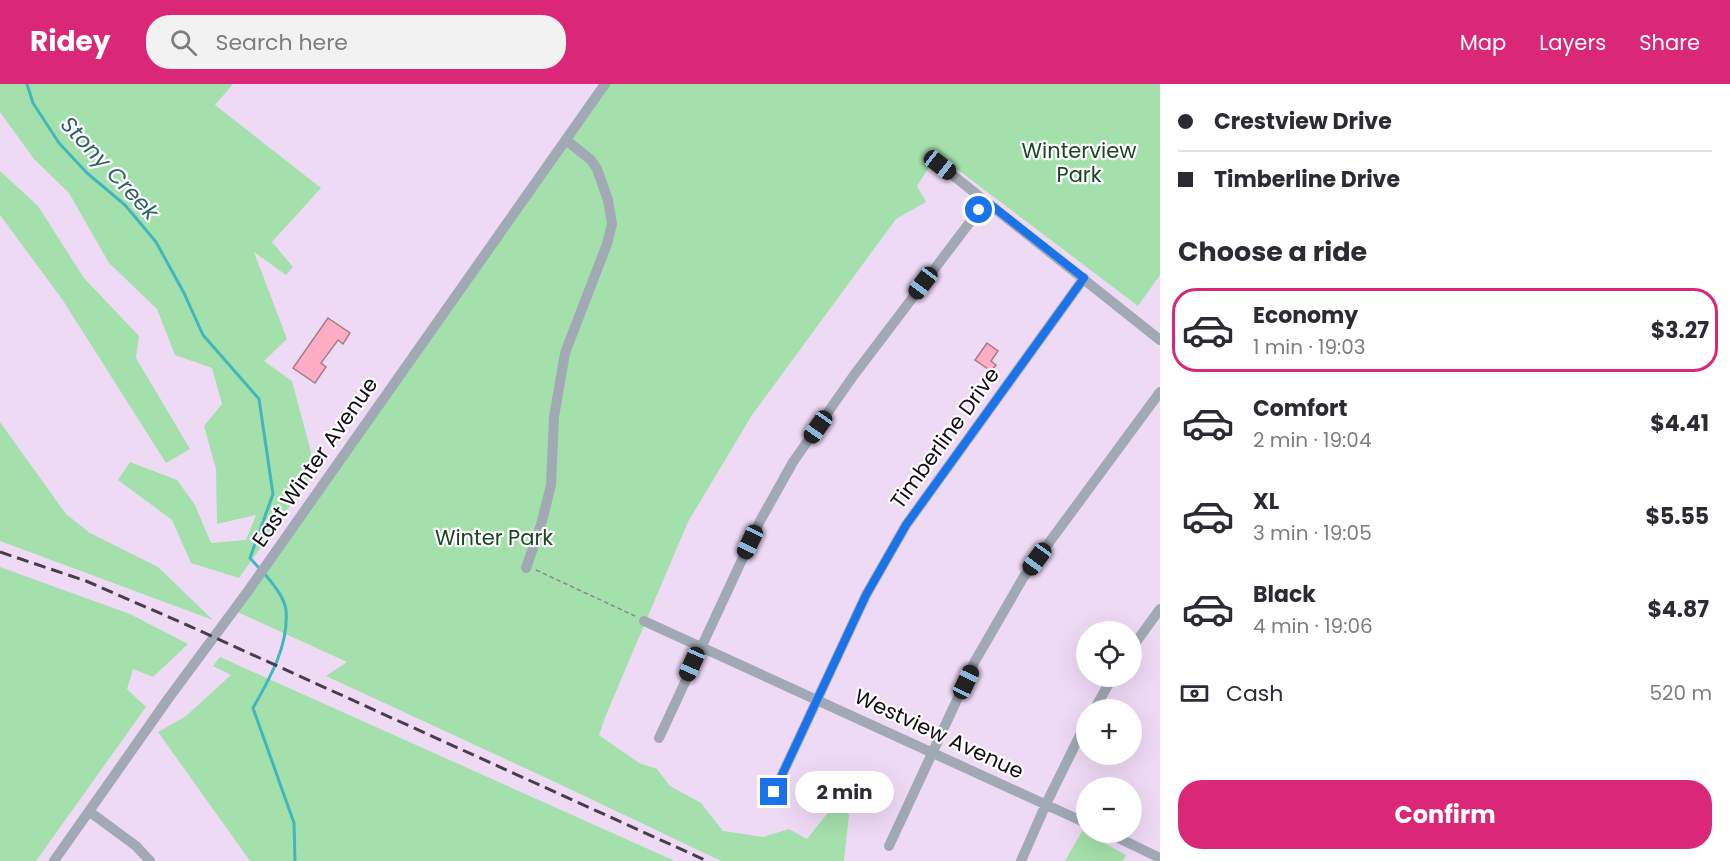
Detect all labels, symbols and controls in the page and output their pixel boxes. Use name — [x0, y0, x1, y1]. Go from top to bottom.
search box — [146, 15, 566, 69]
text: Ridey — [30, 22, 110, 61]
icon: search — [167, 26, 200, 59]
text: Search here — [215, 27, 348, 58]
text: Map — [1460, 28, 1506, 57]
text: Layers — [1539, 28, 1606, 57]
text: Share — [1639, 28, 1700, 57]
text: Crestview Drive — [1214, 106, 1392, 137]
water label: Stony Creek — [53, 110, 167, 228]
park label: Winterview Park — [1022, 136, 1136, 189]
car — [920, 147, 960, 183]
text: Timberline Drive — [1214, 164, 1400, 195]
route start — [965, 196, 992, 223]
text: Choose a ride — [1178, 233, 1367, 270]
car — [905, 263, 941, 303]
text: Economy — [1253, 300, 1358, 331]
icon: car — [1181, 303, 1235, 357]
text: $3.27 — [1651, 315, 1709, 346]
text: 1 min · 19:03 — [1253, 333, 1366, 361]
street label: Timberline Drive — [883, 361, 1006, 514]
street label: East Winter Avenue — [245, 371, 384, 552]
text: Comfort — [1253, 393, 1347, 424]
icon: car — [1181, 396, 1235, 450]
car — [800, 407, 836, 447]
text: $4.41 — [1650, 408, 1709, 439]
text: 2 min · 19:04 — [1253, 426, 1371, 454]
text: XL — [1253, 486, 1279, 517]
icon: car — [1181, 489, 1235, 543]
text: $5.55 — [1645, 501, 1709, 532]
text: 3 min · 19:05 — [1253, 519, 1372, 547]
car — [734, 522, 766, 562]
park label: Winter Park — [435, 523, 553, 552]
car — [1019, 539, 1055, 579]
text: Black — [1253, 579, 1316, 610]
icon: car — [1181, 582, 1235, 636]
text: $4.87 — [1647, 594, 1709, 625]
text: 4 min · 19:06 — [1253, 612, 1373, 640]
map controls — [1076, 621, 1142, 843]
button: locate — [1076, 621, 1142, 687]
car — [676, 644, 708, 684]
car — [950, 662, 982, 702]
icon: cash — [1178, 677, 1211, 710]
text: Cash — [1226, 678, 1283, 709]
text: 520 m — [1649, 679, 1712, 707]
street label: Westview Avenue — [850, 682, 1029, 786]
button: + — [1076, 699, 1142, 765]
callout: 2 min — [795, 771, 894, 813]
button: − — [1076, 777, 1142, 843]
route end — [760, 778, 787, 805]
text: 2 min — [816, 778, 873, 806]
button: Confirm — [1178, 780, 1712, 849]

